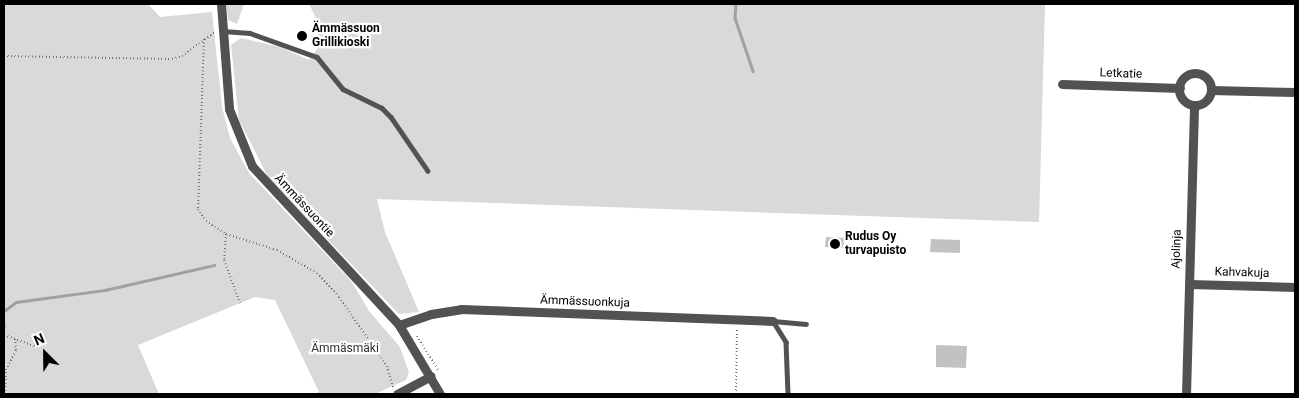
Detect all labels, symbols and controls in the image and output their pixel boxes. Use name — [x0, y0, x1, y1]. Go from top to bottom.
place label: Ämmässuon Grillikioski — [312, 22, 380, 50]
marker: Ämmässuon Grillikioski — [296, 30, 308, 42]
street label: Letkatie — [1099, 66, 1143, 82]
street label: Ämmässuontie — [271, 171, 337, 241]
street label: Ajolinja — [1169, 229, 1185, 269]
place label: Rudus Oy turvapuisto — [845, 230, 906, 258]
marker: Rudus Oy turvapuisto — [829, 238, 841, 250]
street label: Kahvakuja — [1214, 265, 1270, 281]
street label: Ämmässuonkuja — [540, 293, 630, 311]
north arrow — [20, 328, 70, 378]
text: N — [31, 330, 47, 348]
park label: Ämmäsmäki — [311, 342, 379, 356]

